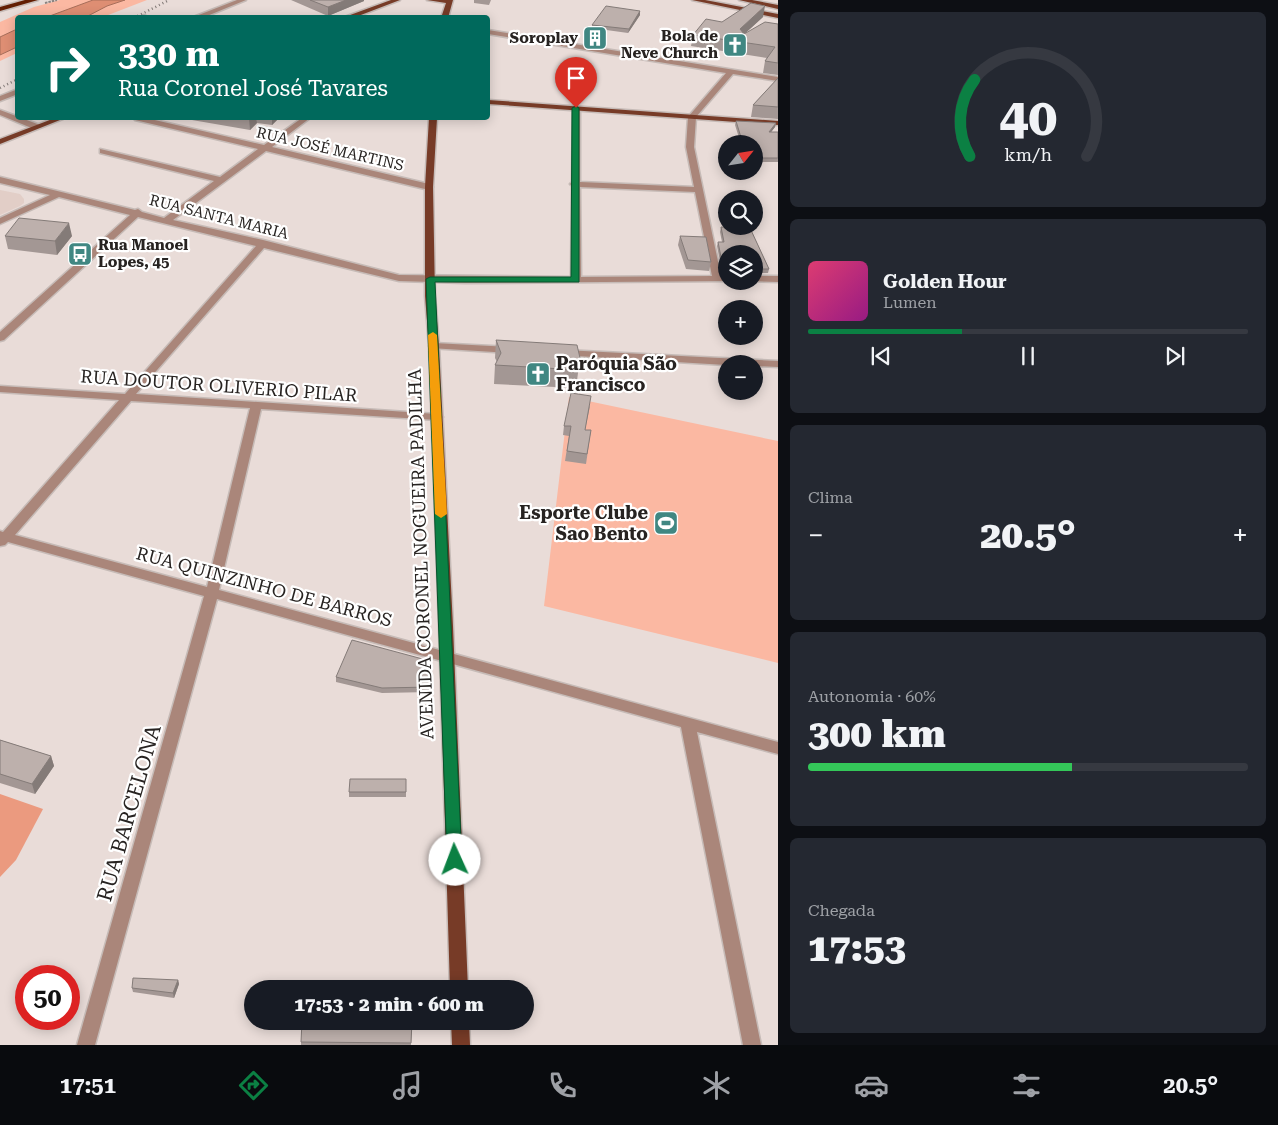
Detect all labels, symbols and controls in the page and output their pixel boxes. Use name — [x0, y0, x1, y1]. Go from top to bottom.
building icon: Soroplay — [582, 25, 608, 51]
place label: Bola de Neve Church — [621, 27, 718, 62]
place label: Soroplay — [510, 29, 578, 47]
church icon: Bola de Neve Church — [722, 32, 748, 58]
text: 330 m — [118, 34, 219, 75]
icon: right — [35, 35, 100, 100]
pin — [555, 57, 597, 108]
icon: arrive — [562, 64, 590, 92]
text: Rua Coronel José Tavares — [118, 76, 388, 101]
text: 40 — [999, 87, 1057, 148]
street label: RUA JOSÉ MARTINS — [255, 123, 405, 175]
north arrow — [718, 135, 762, 180]
map controls — [718, 135, 763, 400]
text: km/h — [1004, 144, 1052, 165]
button: search — [718, 190, 763, 235]
street label: RUA SANTA MARIA — [148, 191, 291, 243]
place label: Rua Manoel Lopes, 45 — [98, 236, 188, 271]
bus stop icon: Rua Manoel Lopes, 45 — [67, 241, 93, 267]
button: layers — [718, 245, 763, 290]
text: Golden Hour — [883, 270, 1007, 293]
text: Lumen — [883, 293, 937, 312]
button: + — [718, 300, 763, 345]
icon: previous — [867, 342, 895, 370]
icon: pause — [1014, 342, 1042, 370]
icon: next — [1161, 342, 1189, 370]
place label: Paróquia São Francisco — [556, 353, 677, 395]
button: − — [718, 355, 763, 400]
church icon: Paróquia São Francisco — [525, 361, 551, 387]
street label: RUA DOUTOR OLIVERIO PILAR — [80, 365, 359, 406]
street label: AVENIDA CORONEL NOGUEIRA PADILHA — [404, 368, 437, 740]
text: Clima — [808, 488, 853, 507]
place label: Esporte Clube Sao Bento — [519, 502, 648, 544]
sports icon: Esporte Clube Sao Bento — [653, 510, 679, 536]
text: 20.5° — [980, 513, 1076, 557]
text: − — [808, 519, 824, 552]
text: + — [1232, 519, 1248, 552]
street label: RUA QUINZINHO DE BARROS — [134, 542, 394, 631]
text: Autonomia · 60% — [808, 687, 936, 706]
text: 300 km — [808, 712, 946, 756]
street label: RUA BARCELONA — [92, 722, 166, 904]
position arrow — [428, 833, 480, 885]
text: Chegada — [808, 901, 875, 920]
text: 17:53 — [808, 926, 906, 970]
speed limit sign: 50 — [15, 965, 80, 1030]
text: 17:53 · 2 min · 600 m — [294, 993, 484, 1016]
icon: directions — [236, 1068, 271, 1103]
icon: music — [390, 1068, 425, 1103]
icon: phone — [545, 1068, 580, 1103]
icon: climate — [699, 1068, 734, 1103]
icon: car — [854, 1068, 889, 1103]
icon: filters — [1009, 1068, 1044, 1103]
text: 17:51 — [60, 1073, 116, 1098]
text: 20.5° — [1163, 1073, 1218, 1098]

